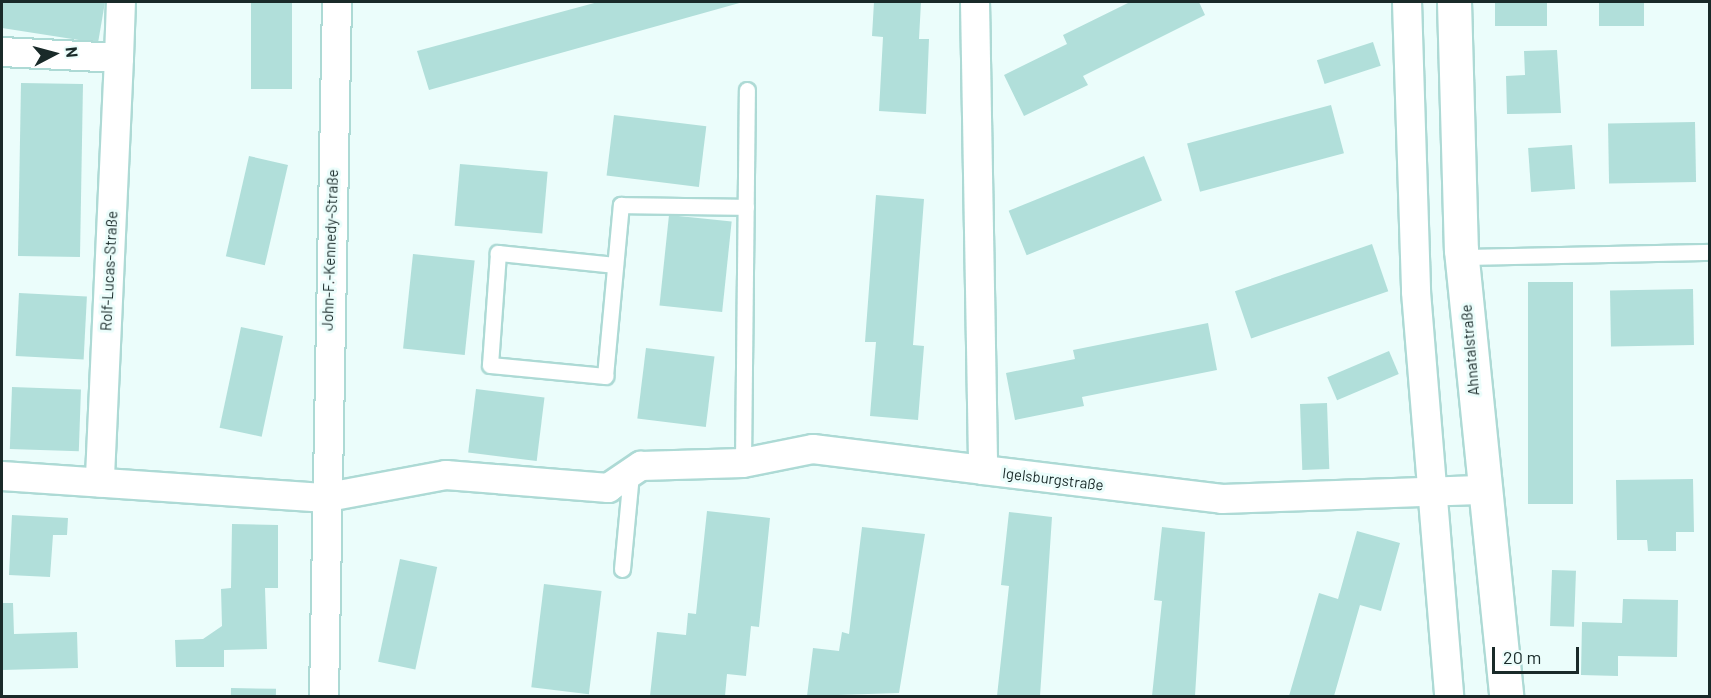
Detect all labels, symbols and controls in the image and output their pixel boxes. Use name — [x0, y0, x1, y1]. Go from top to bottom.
north arrow — [24, 24, 84, 84]
text: N — [62, 46, 82, 58]
street label: John-F.-Kennedy-Straße — [318, 169, 342, 331]
street label: Rolf-Lucas-Straße — [97, 211, 121, 331]
street label: Ahnatalstraße — [1457, 304, 1483, 396]
street label: Igelsburgstraße — [1001, 464, 1105, 494]
scale bar — [1495, 635, 1582, 673]
text: 20 m — [1503, 646, 1541, 668]

